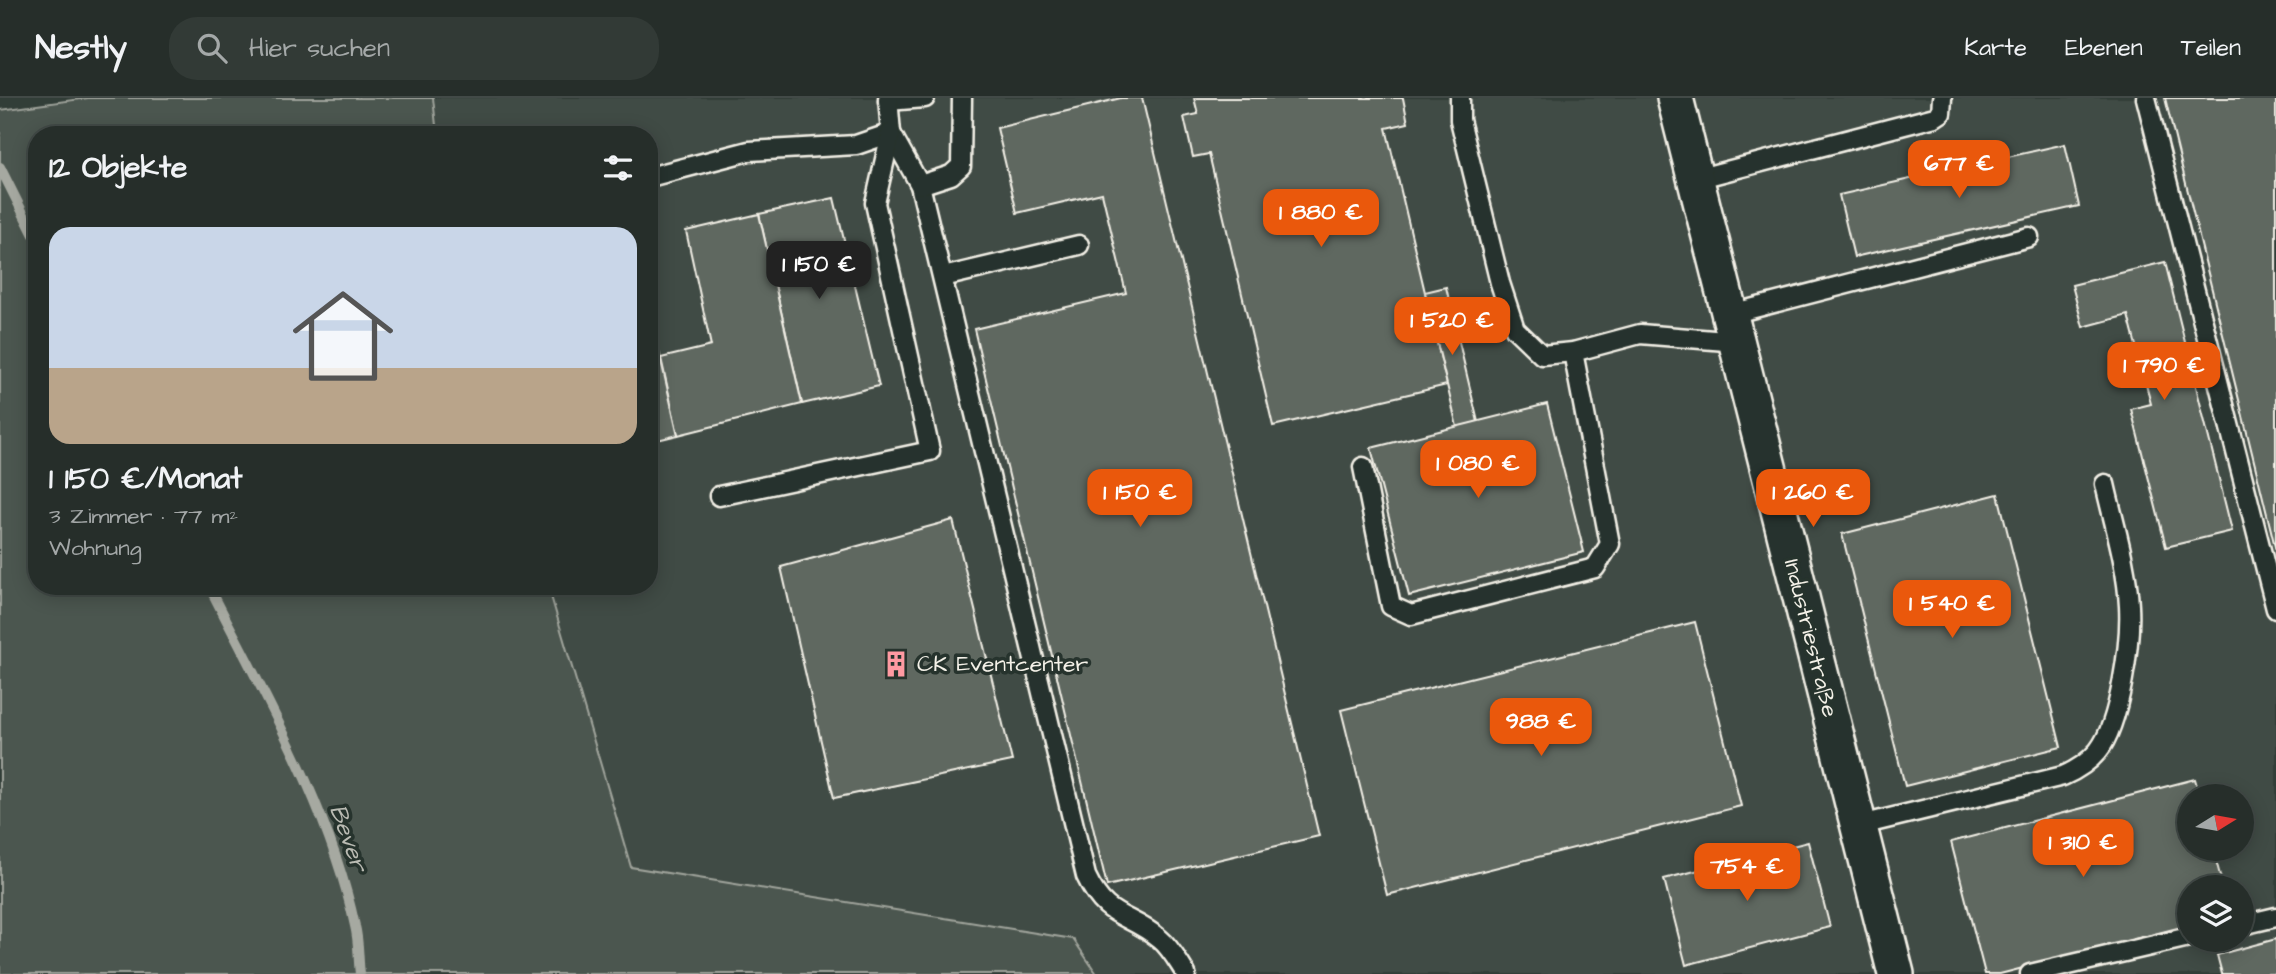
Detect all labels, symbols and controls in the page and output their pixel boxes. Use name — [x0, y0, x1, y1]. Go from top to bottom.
search box — [169, 17, 659, 80]
text: Nestly — [35, 25, 127, 71]
icon: search — [193, 29, 231, 67]
text: Hier suchen — [249, 30, 390, 66]
text: Karte — [1964, 31, 2027, 65]
text: Ebenen — [2065, 31, 2143, 65]
text: Teilen — [2181, 31, 2241, 65]
pin: 677 € — [1910, 140, 2008, 200]
text: 12 Objekte — [49, 147, 187, 189]
text: 677 € — [1924, 147, 1994, 179]
icon: filters — [599, 149, 637, 187]
pin: 1 880 € — [1256, 190, 1386, 249]
text: 1 880 € — [1279, 196, 1363, 228]
pin: 1 150 € — [754, 242, 884, 301]
text: 1 150 € — [782, 248, 856, 280]
icon: home — [280, 273, 406, 399]
pin: 1 520 € — [1387, 298, 1517, 357]
text: 1 520 € — [1410, 304, 1494, 336]
pin: 1 790 € — [2099, 342, 2229, 402]
text: 1 790 € — [2123, 349, 2205, 381]
pin: 1 080 € — [1413, 440, 1543, 500]
text: 1 080 € — [1436, 447, 1520, 479]
text: 1 150 €/Monat — [49, 458, 242, 500]
pin: 1 150 € — [1075, 470, 1205, 529]
pin: 1 260 € — [1748, 470, 1878, 529]
text: 1 150 € — [1103, 476, 1177, 508]
text: 1 260 € — [1772, 476, 1854, 508]
text: 3 Zimmer · 77 m² — [49, 500, 238, 532]
text: Wohnung — [49, 532, 142, 564]
street label: Industriestraße — [1776, 556, 1846, 720]
pin: 1 540 € — [1887, 580, 2017, 640]
text: 1 540 € — [1909, 587, 1995, 619]
place label: CK Eventcenter — [917, 648, 1088, 680]
building icon: CK Eventcenter — [881, 649, 911, 679]
pin: 988 € — [1492, 698, 1590, 758]
text: 988 € — [1506, 705, 1576, 737]
north arrow — [2177, 784, 2254, 861]
map controls — [2177, 784, 2254, 952]
water label: Bever — [320, 800, 377, 879]
pin: 1 310 € — [2018, 820, 2148, 879]
text: 1 310 € — [2049, 826, 2117, 858]
pin: 754 € — [1698, 844, 1796, 903]
text: 754 € — [1710, 850, 1784, 882]
button: layers — [2177, 875, 2254, 952]

